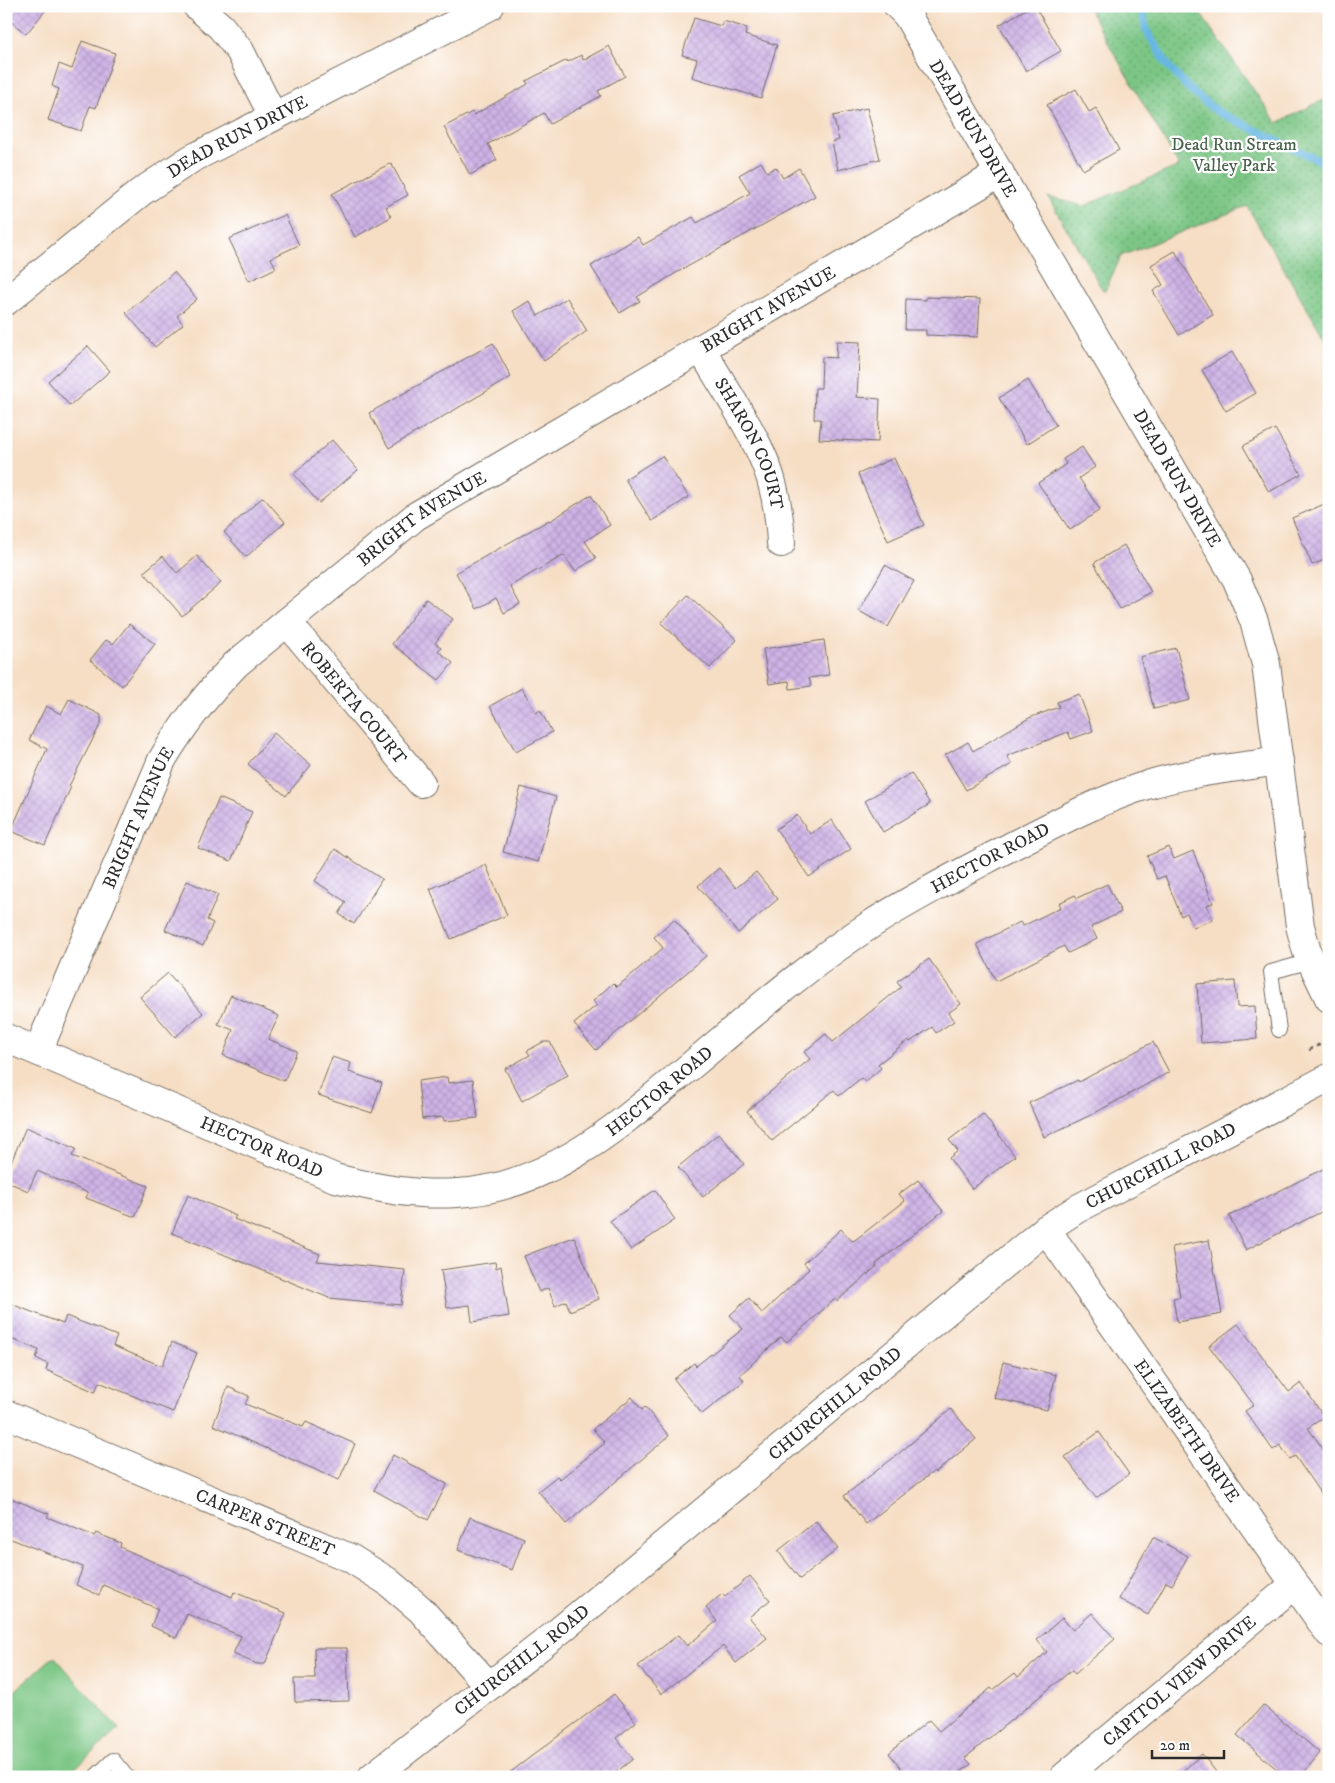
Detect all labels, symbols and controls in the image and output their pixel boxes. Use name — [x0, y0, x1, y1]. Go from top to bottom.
street label: DEAD RUN DRIVE — [924, 56, 1021, 202]
street label: DEAD RUN DRIVE — [164, 91, 312, 183]
park label: Dead Run Stream Valley Park — [1171, 134, 1297, 177]
street label: BRIGHT AVENUE — [697, 262, 840, 358]
street label: SHARON COURT — [709, 374, 788, 512]
street label: DEAD RUN DRIVE — [1128, 406, 1225, 552]
street label: BRIGHT AVENUE — [353, 467, 491, 572]
street label: ROBERTA COURT — [296, 637, 411, 770]
street label: BRIGHT AVENUE — [99, 743, 180, 892]
street label: HECTOR ROAD — [927, 818, 1054, 899]
street label: HECTOR ROAD — [602, 1042, 718, 1142]
street label: HECTOR ROAD — [197, 1112, 326, 1184]
street label: CHURCHILL ROAD — [1082, 1118, 1240, 1215]
street label: CHURCHILL ROAD — [764, 1343, 907, 1466]
street label: ELIZABETH DRIVE — [1129, 1355, 1244, 1507]
street label: CARPER STREET — [192, 1485, 338, 1562]
street label: CHURCHILL ROAD — [450, 1600, 595, 1721]
street label: CAPITOL VIEW DRIVE — [1099, 1611, 1261, 1752]
scale bar — [1152, 1728, 1225, 1760]
text: 20 m — [1160, 1736, 1190, 1755]

